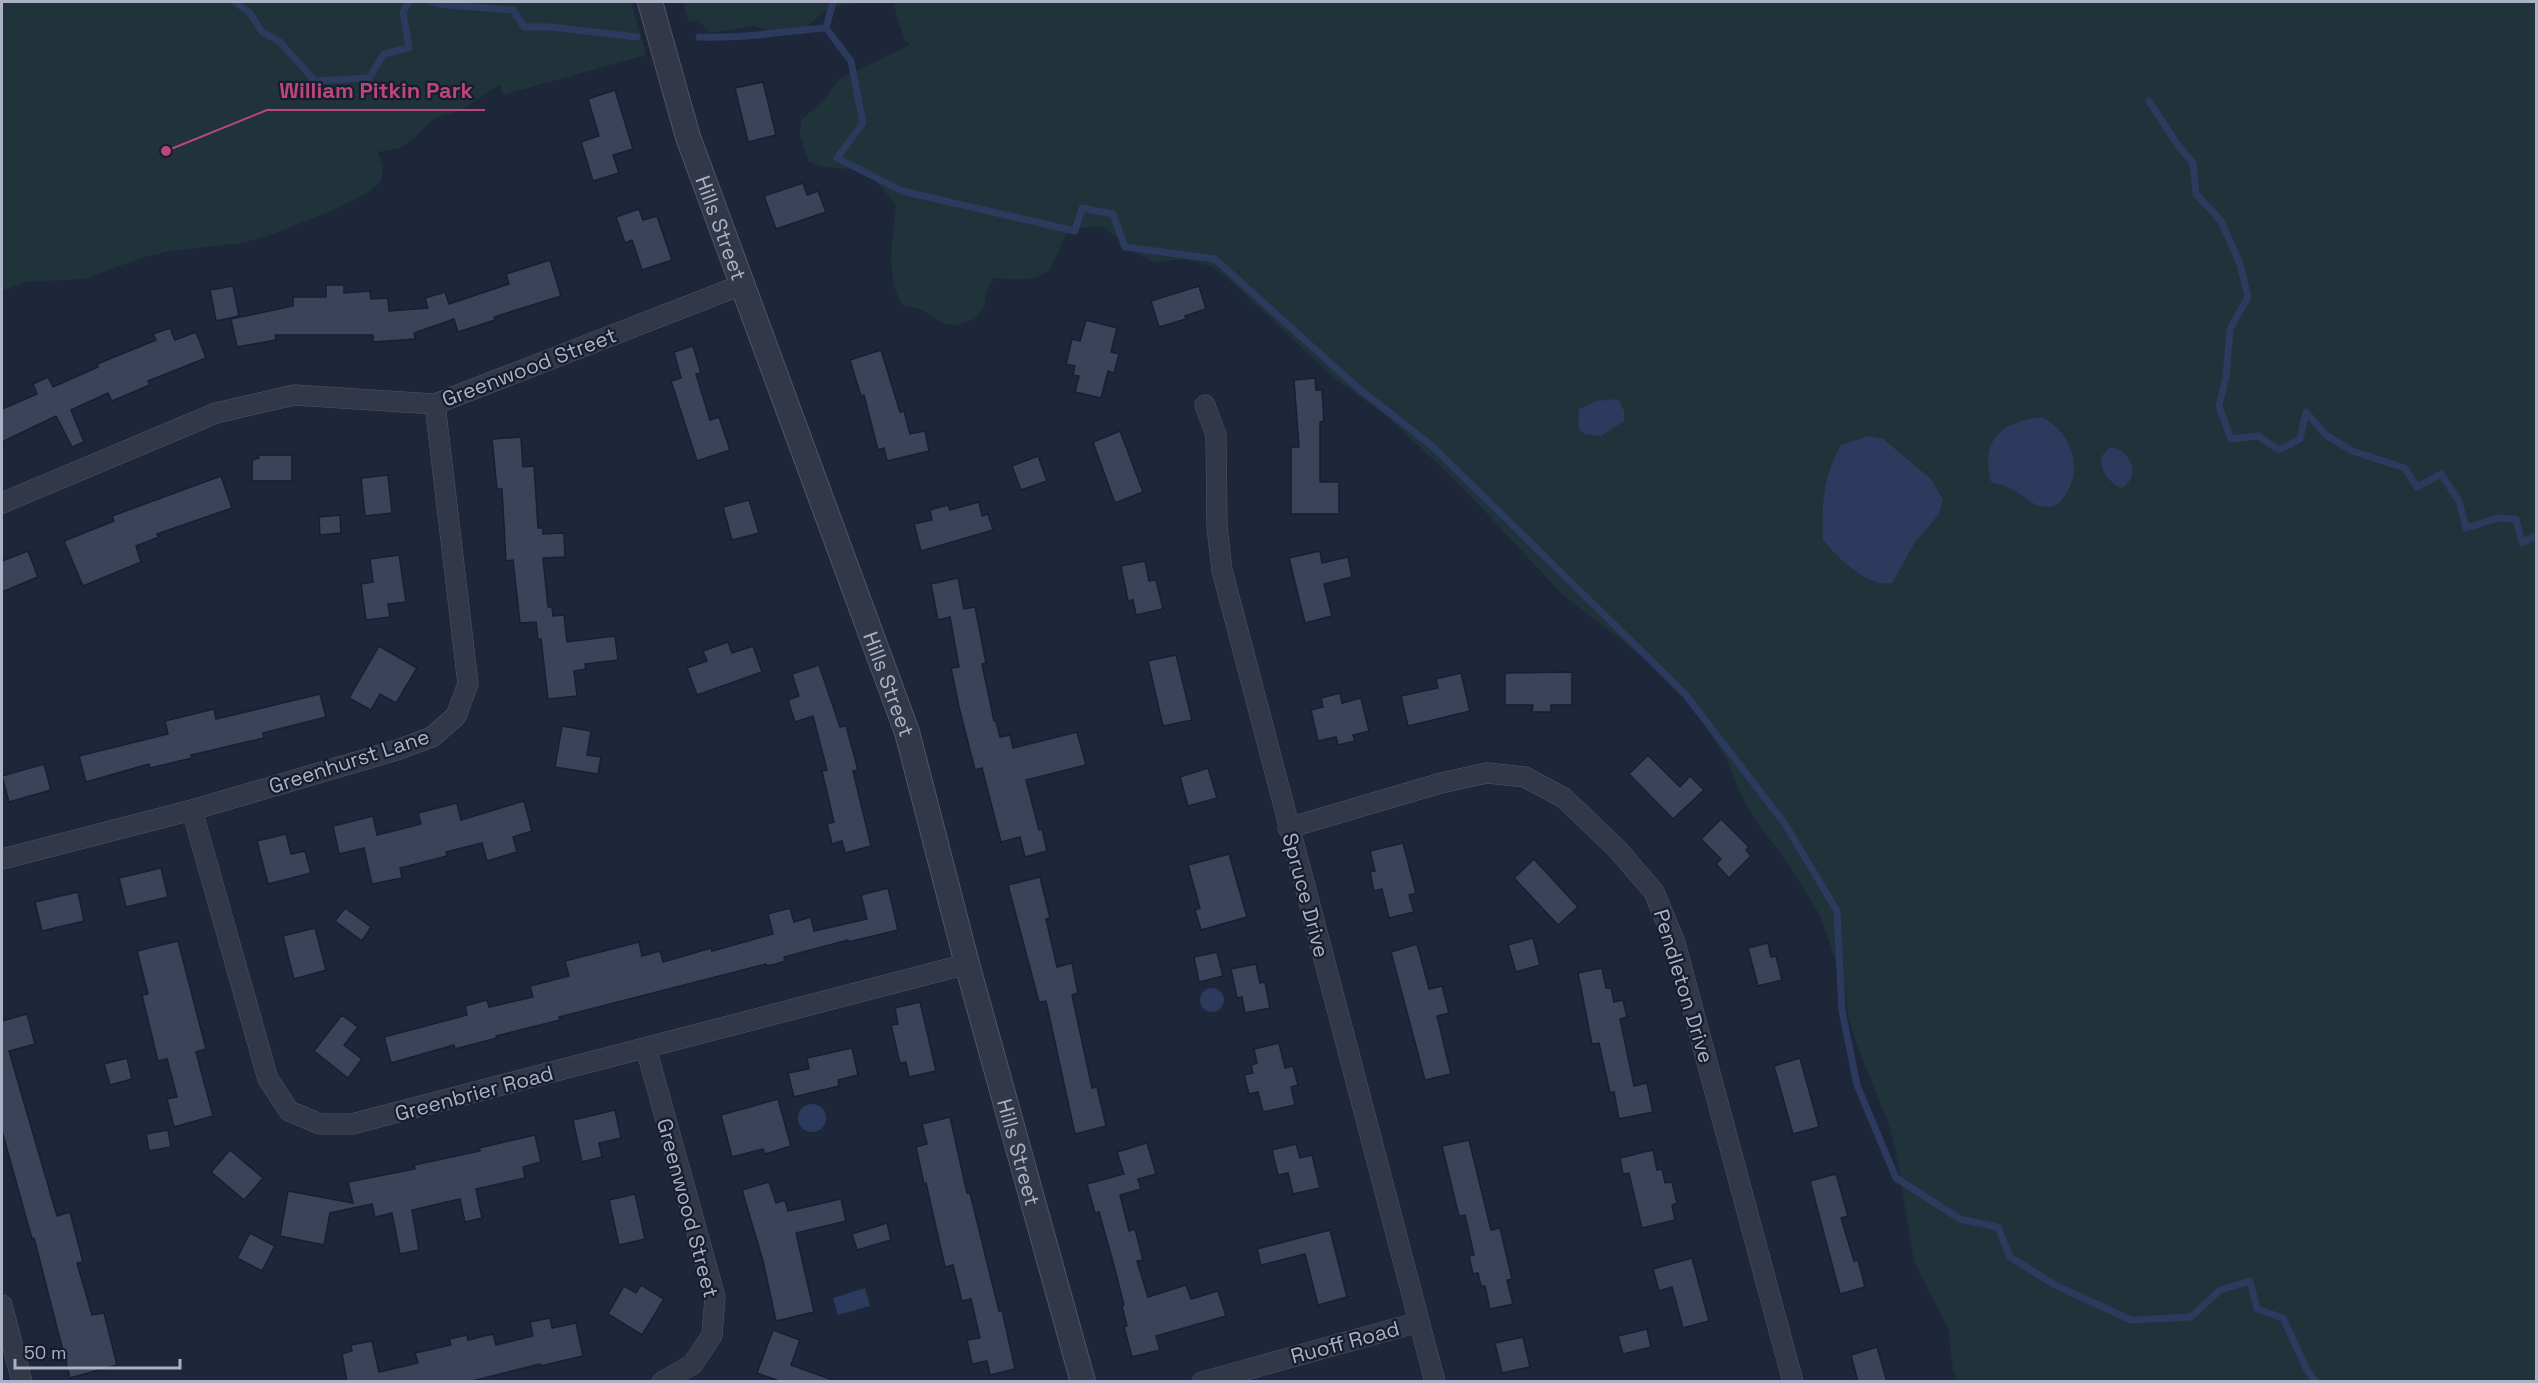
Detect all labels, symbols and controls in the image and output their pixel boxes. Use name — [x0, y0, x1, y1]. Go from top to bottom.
callout: William Pitkin Park — [267, 70, 485, 110]
text: William Pitkin Park — [279, 76, 473, 104]
street label: Hills Street — [690, 172, 753, 284]
street label: Greenwood Street — [438, 321, 620, 413]
street label: Hills Street — [858, 628, 921, 740]
street label: Greenhurst Lane — [265, 722, 433, 800]
street label: Spruce Drive — [1276, 830, 1336, 960]
street label: Pendleton Drive — [1648, 906, 1720, 1066]
street label: Greenbrier Road — [392, 1059, 556, 1127]
street label: Hills Street — [991, 1095, 1047, 1209]
street label: Greenwood Street — [651, 1115, 725, 1301]
street label: Ruoff Road — [1288, 1315, 1402, 1369]
scale bar — [15, 1332, 180, 1370]
text: 50 m — [24, 1341, 66, 1364]

